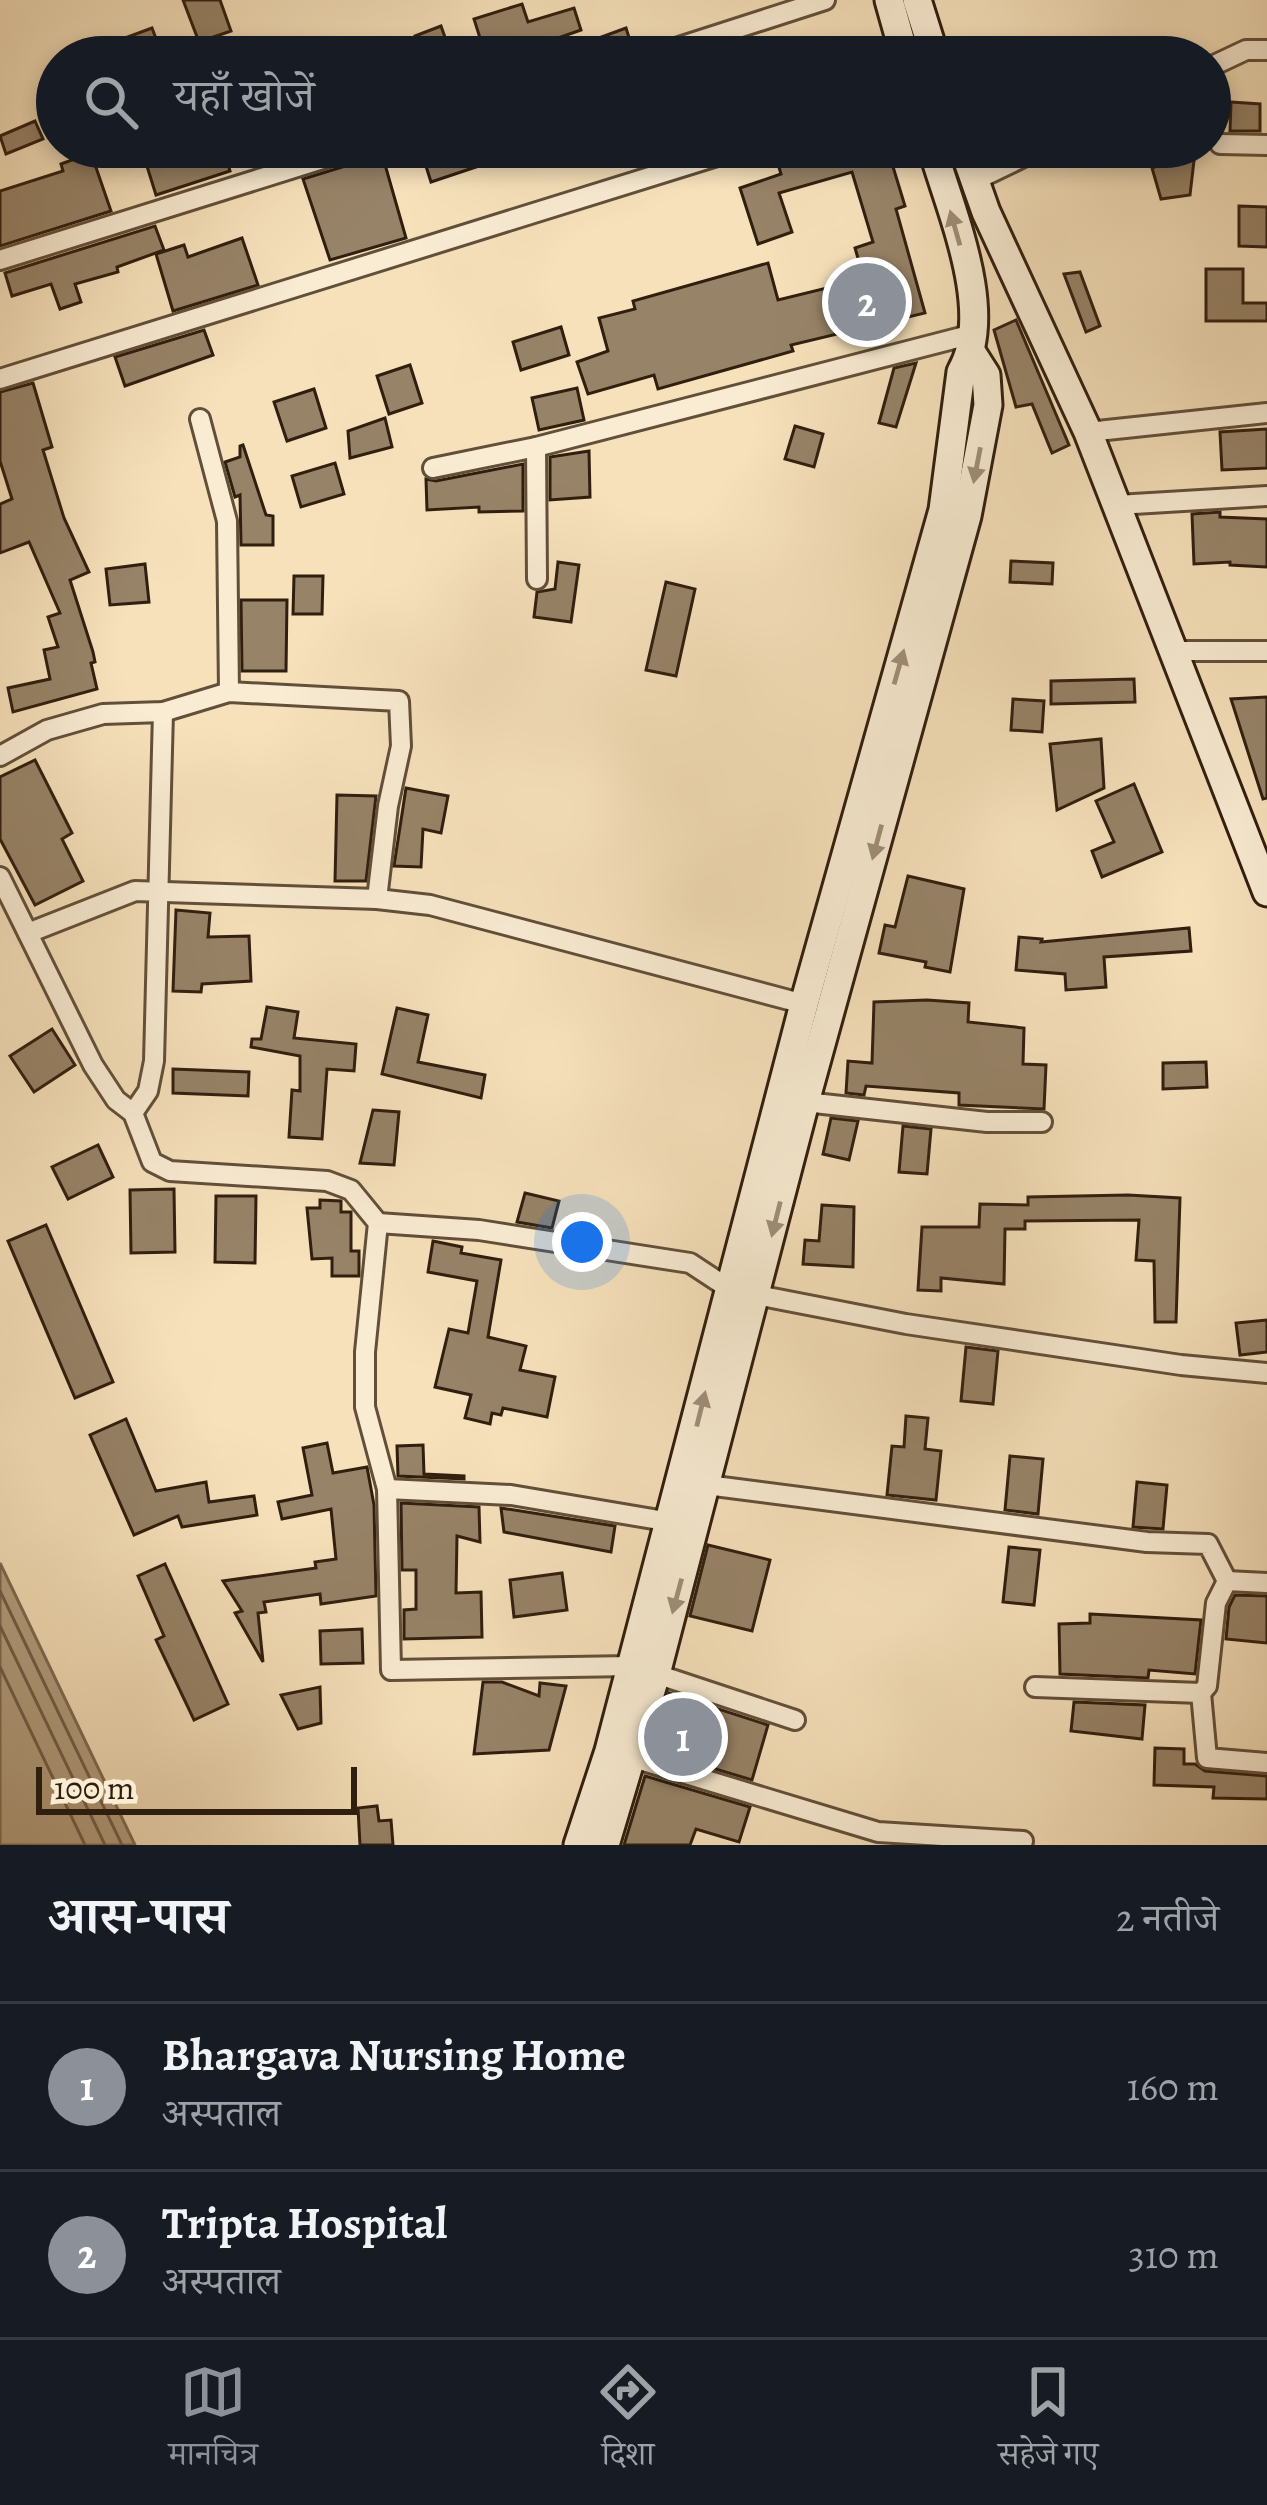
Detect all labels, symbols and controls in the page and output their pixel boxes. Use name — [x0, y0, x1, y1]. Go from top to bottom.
search box — [36, 36, 1231, 168]
text: यहाँ खोजें — [174, 65, 315, 127]
icon: search — [78, 69, 144, 135]
one-way arrow — [945, 209, 963, 246]
pin: 2 — [828, 257, 906, 347]
one-way arrow — [967, 447, 986, 484]
one-way arrow — [890, 648, 909, 685]
one-way arrow — [867, 824, 886, 861]
one-way arrow — [766, 1200, 785, 1237]
your location — [552, 1212, 612, 1272]
one-way arrow — [692, 1390, 711, 1427]
one-way arrow — [667, 1577, 686, 1614]
pin: 1 — [644, 1692, 722, 1782]
scale bar — [36, 1761, 357, 1814]
text: 100 m — [54, 1765, 134, 1810]
text: आस-पास — [48, 1881, 228, 1951]
text: 2 नतीजे — [1116, 1891, 1219, 1944]
text: Bhargava Nursing Home — [162, 2024, 626, 2086]
text: 1 — [80, 2060, 94, 2113]
text: 160 m — [1127, 2060, 1219, 2113]
text: अस्पताल — [162, 2086, 281, 2139]
text: Tripta Hospital — [162, 2192, 447, 2254]
text: 2 — [78, 2228, 96, 2281]
text: 310 m — [1128, 2228, 1219, 2281]
text: अस्पताल — [162, 2254, 281, 2307]
tab: मानचित्र — [169, 2359, 258, 2486]
tab: दिशा — [595, 2359, 661, 2486]
tab: सहेजे गए — [998, 2359, 1098, 2486]

